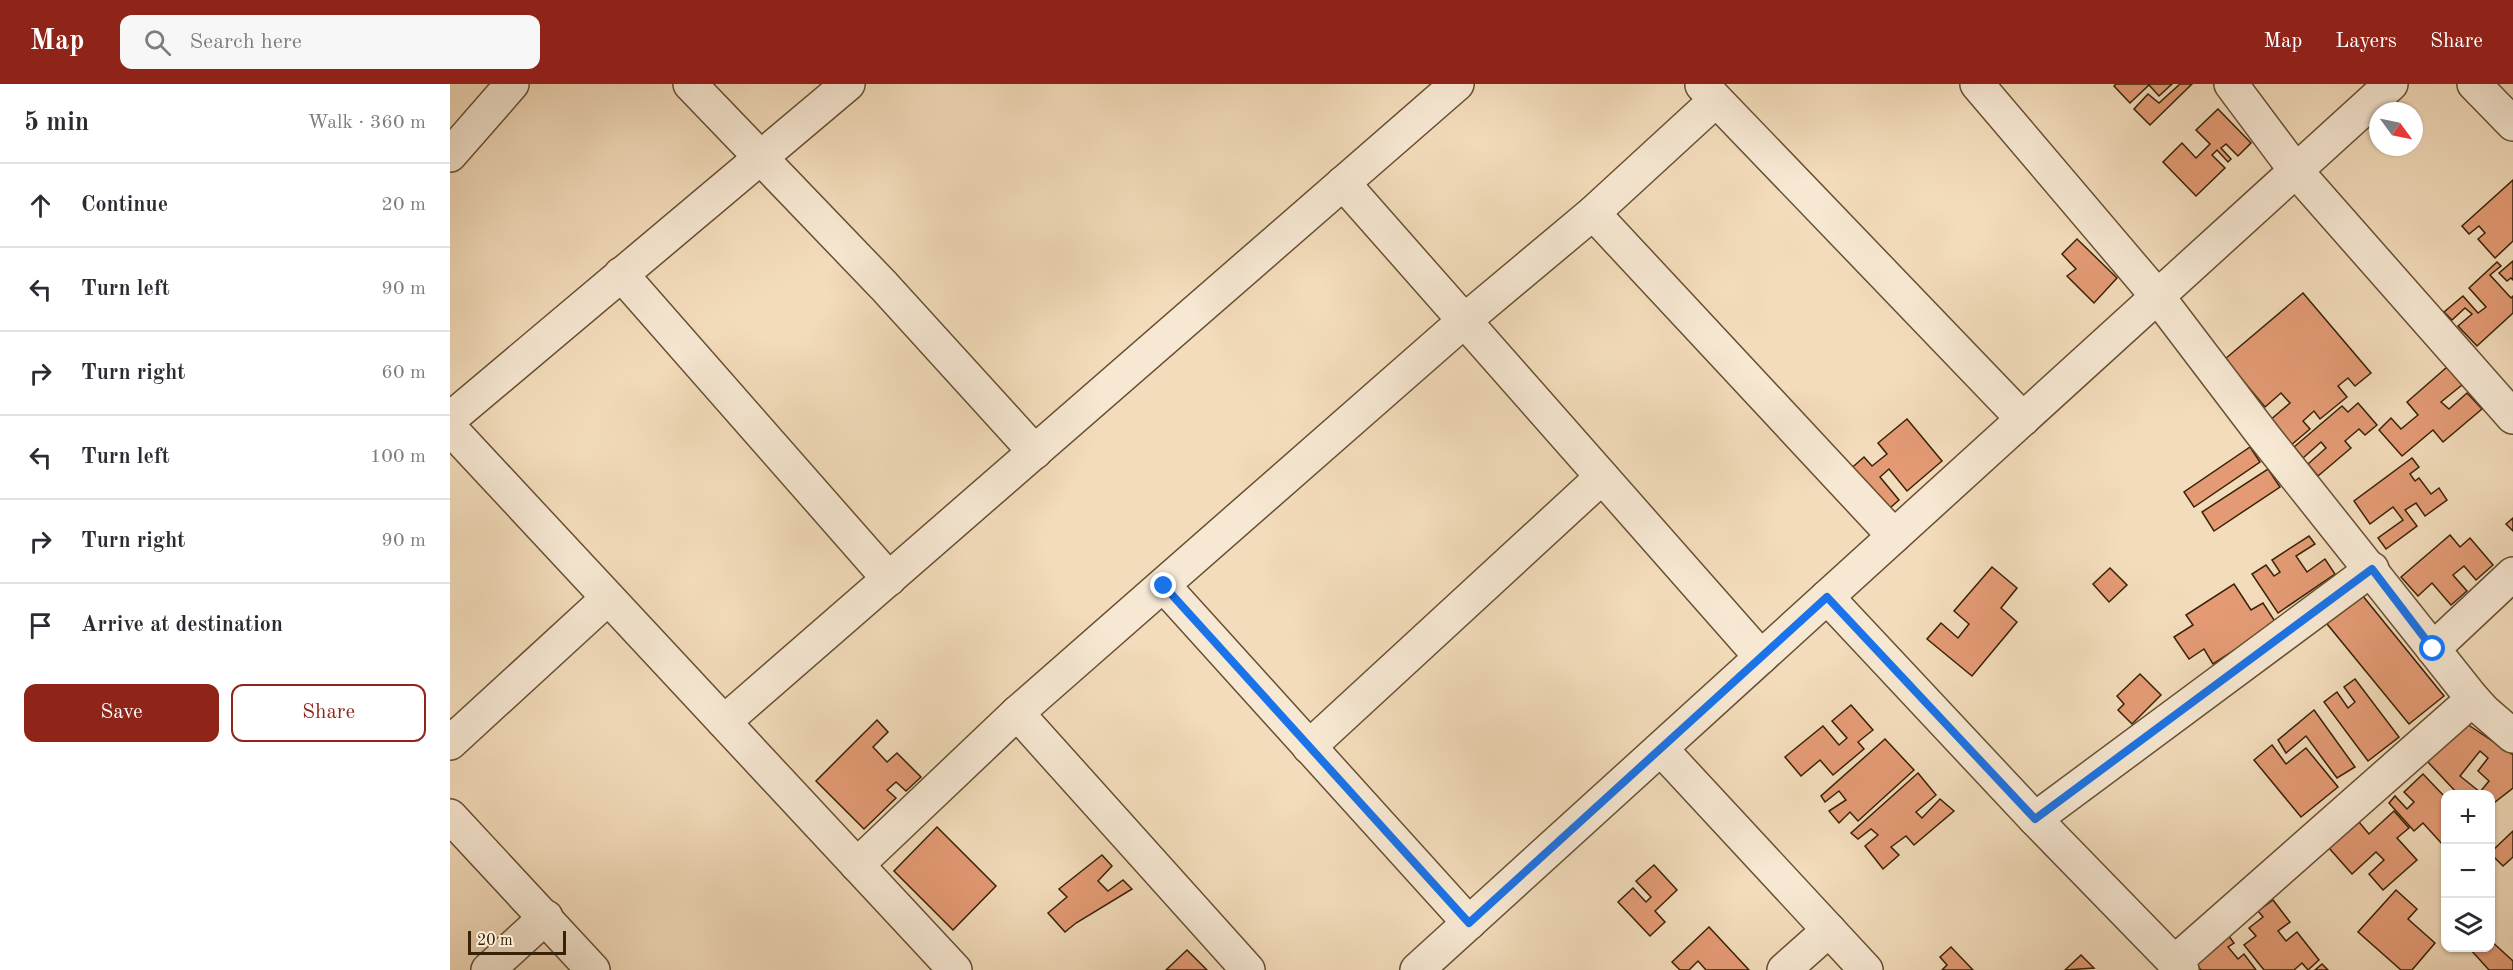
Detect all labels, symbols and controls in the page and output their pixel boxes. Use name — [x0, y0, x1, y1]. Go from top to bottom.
search box — [120, 15, 540, 69]
icon: search — [141, 26, 174, 59]
text: Map — [30, 28, 84, 56]
text: Search here — [189, 31, 302, 53]
text: Map — [2263, 31, 2302, 52]
text: Layers — [2335, 31, 2397, 52]
text: Share — [2430, 31, 2483, 52]
north arrow — [2369, 102, 2423, 156]
text: 5 min — [24, 110, 89, 136]
text: Walk · 360 m — [307, 113, 426, 133]
icon: ahead — [24, 189, 57, 222]
text: Continue — [81, 194, 168, 216]
text: 20 m — [381, 195, 426, 215]
icon: left — [24, 273, 57, 306]
text: Turn left — [81, 278, 170, 300]
text: 90 m — [381, 279, 426, 299]
icon: right — [24, 357, 57, 390]
text: Turn right — [81, 362, 185, 384]
text: 60 m — [381, 363, 426, 383]
icon: left — [24, 441, 57, 474]
text: Turn left — [81, 446, 170, 468]
text: 100 m — [370, 447, 426, 467]
icon: right — [24, 525, 57, 558]
text: Turn right — [81, 530, 185, 552]
text: 90 m — [381, 531, 426, 551]
route end — [1150, 572, 1176, 598]
icon: arrive — [24, 609, 57, 642]
text: Arrive at destination — [81, 614, 283, 636]
route start — [2419, 635, 2445, 661]
button: Save — [24, 684, 219, 742]
button: Share — [231, 684, 426, 742]
map controls — [2441, 790, 2495, 952]
button: + — [2441, 790, 2495, 844]
button: − — [2441, 844, 2495, 898]
button: layers — [2441, 898, 2495, 952]
scale bar — [468, 928, 566, 956]
text: 20 m — [477, 933, 513, 949]

